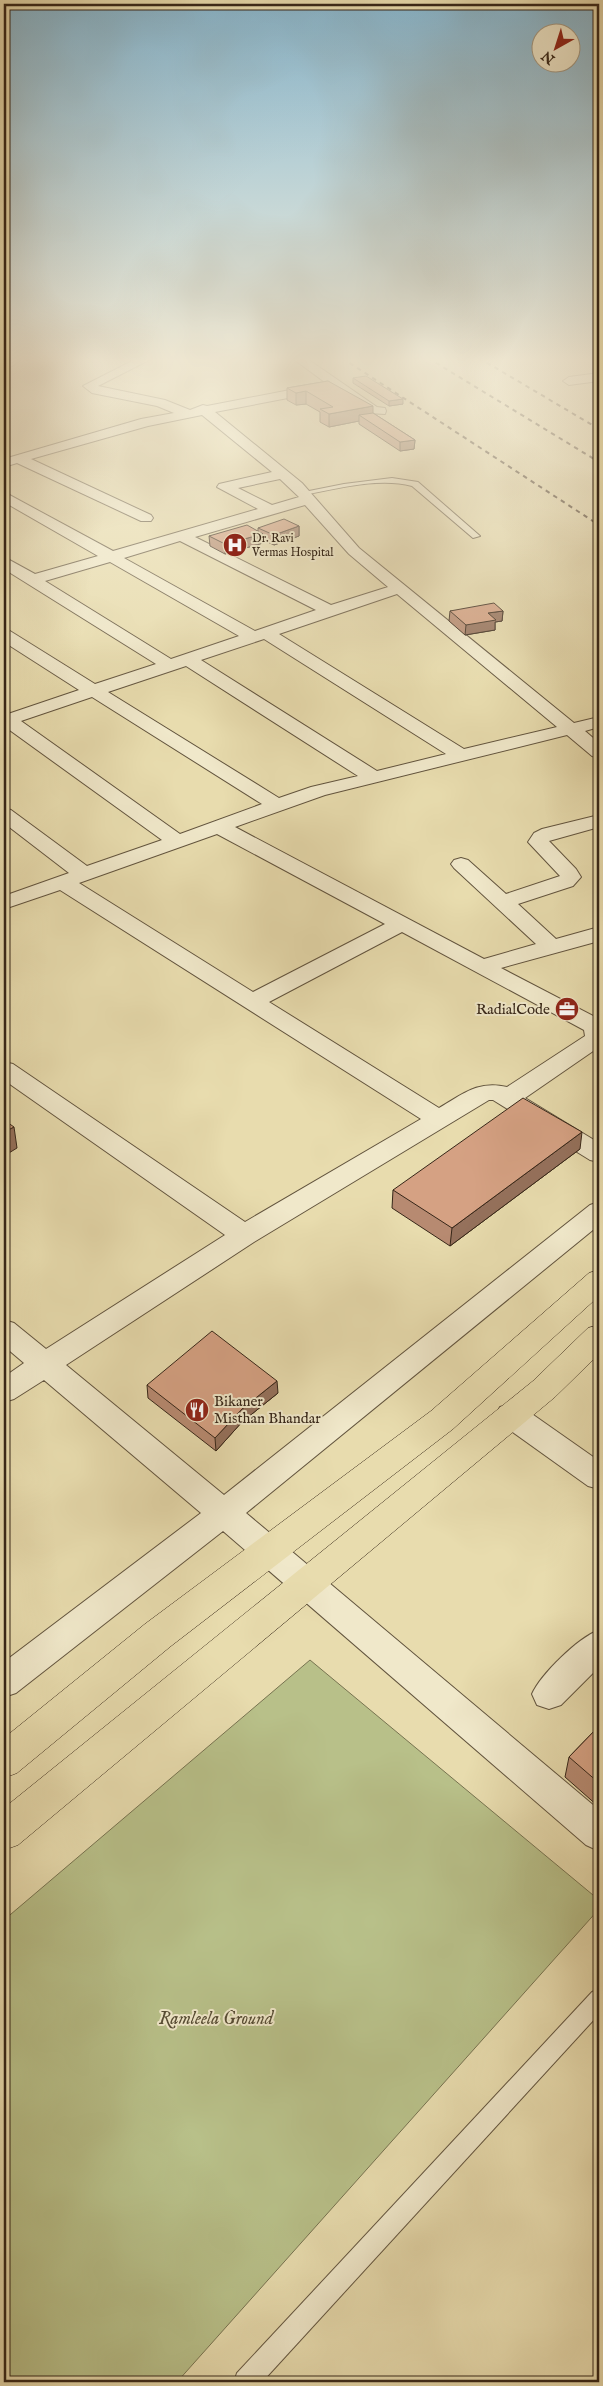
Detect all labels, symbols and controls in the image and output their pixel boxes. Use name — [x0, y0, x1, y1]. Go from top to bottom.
north arrow — [530, 22, 580, 72]
text: N — [538, 47, 560, 69]
place label: Dr. Ravi Vermas Hospital — [251, 531, 334, 561]
hospital icon: Dr. Ravi Vermas Hospital — [222, 532, 248, 558]
office icon: RadialCode — [554, 996, 580, 1022]
place label: RadialCode — [476, 1000, 550, 1019]
place label: Bikaner Misthan Bhandar — [214, 1392, 321, 1428]
restaurant icon: Bikaner Misthan Bhandar — [184, 1397, 210, 1423]
park label: Ramleela Ground — [159, 2008, 275, 2031]

